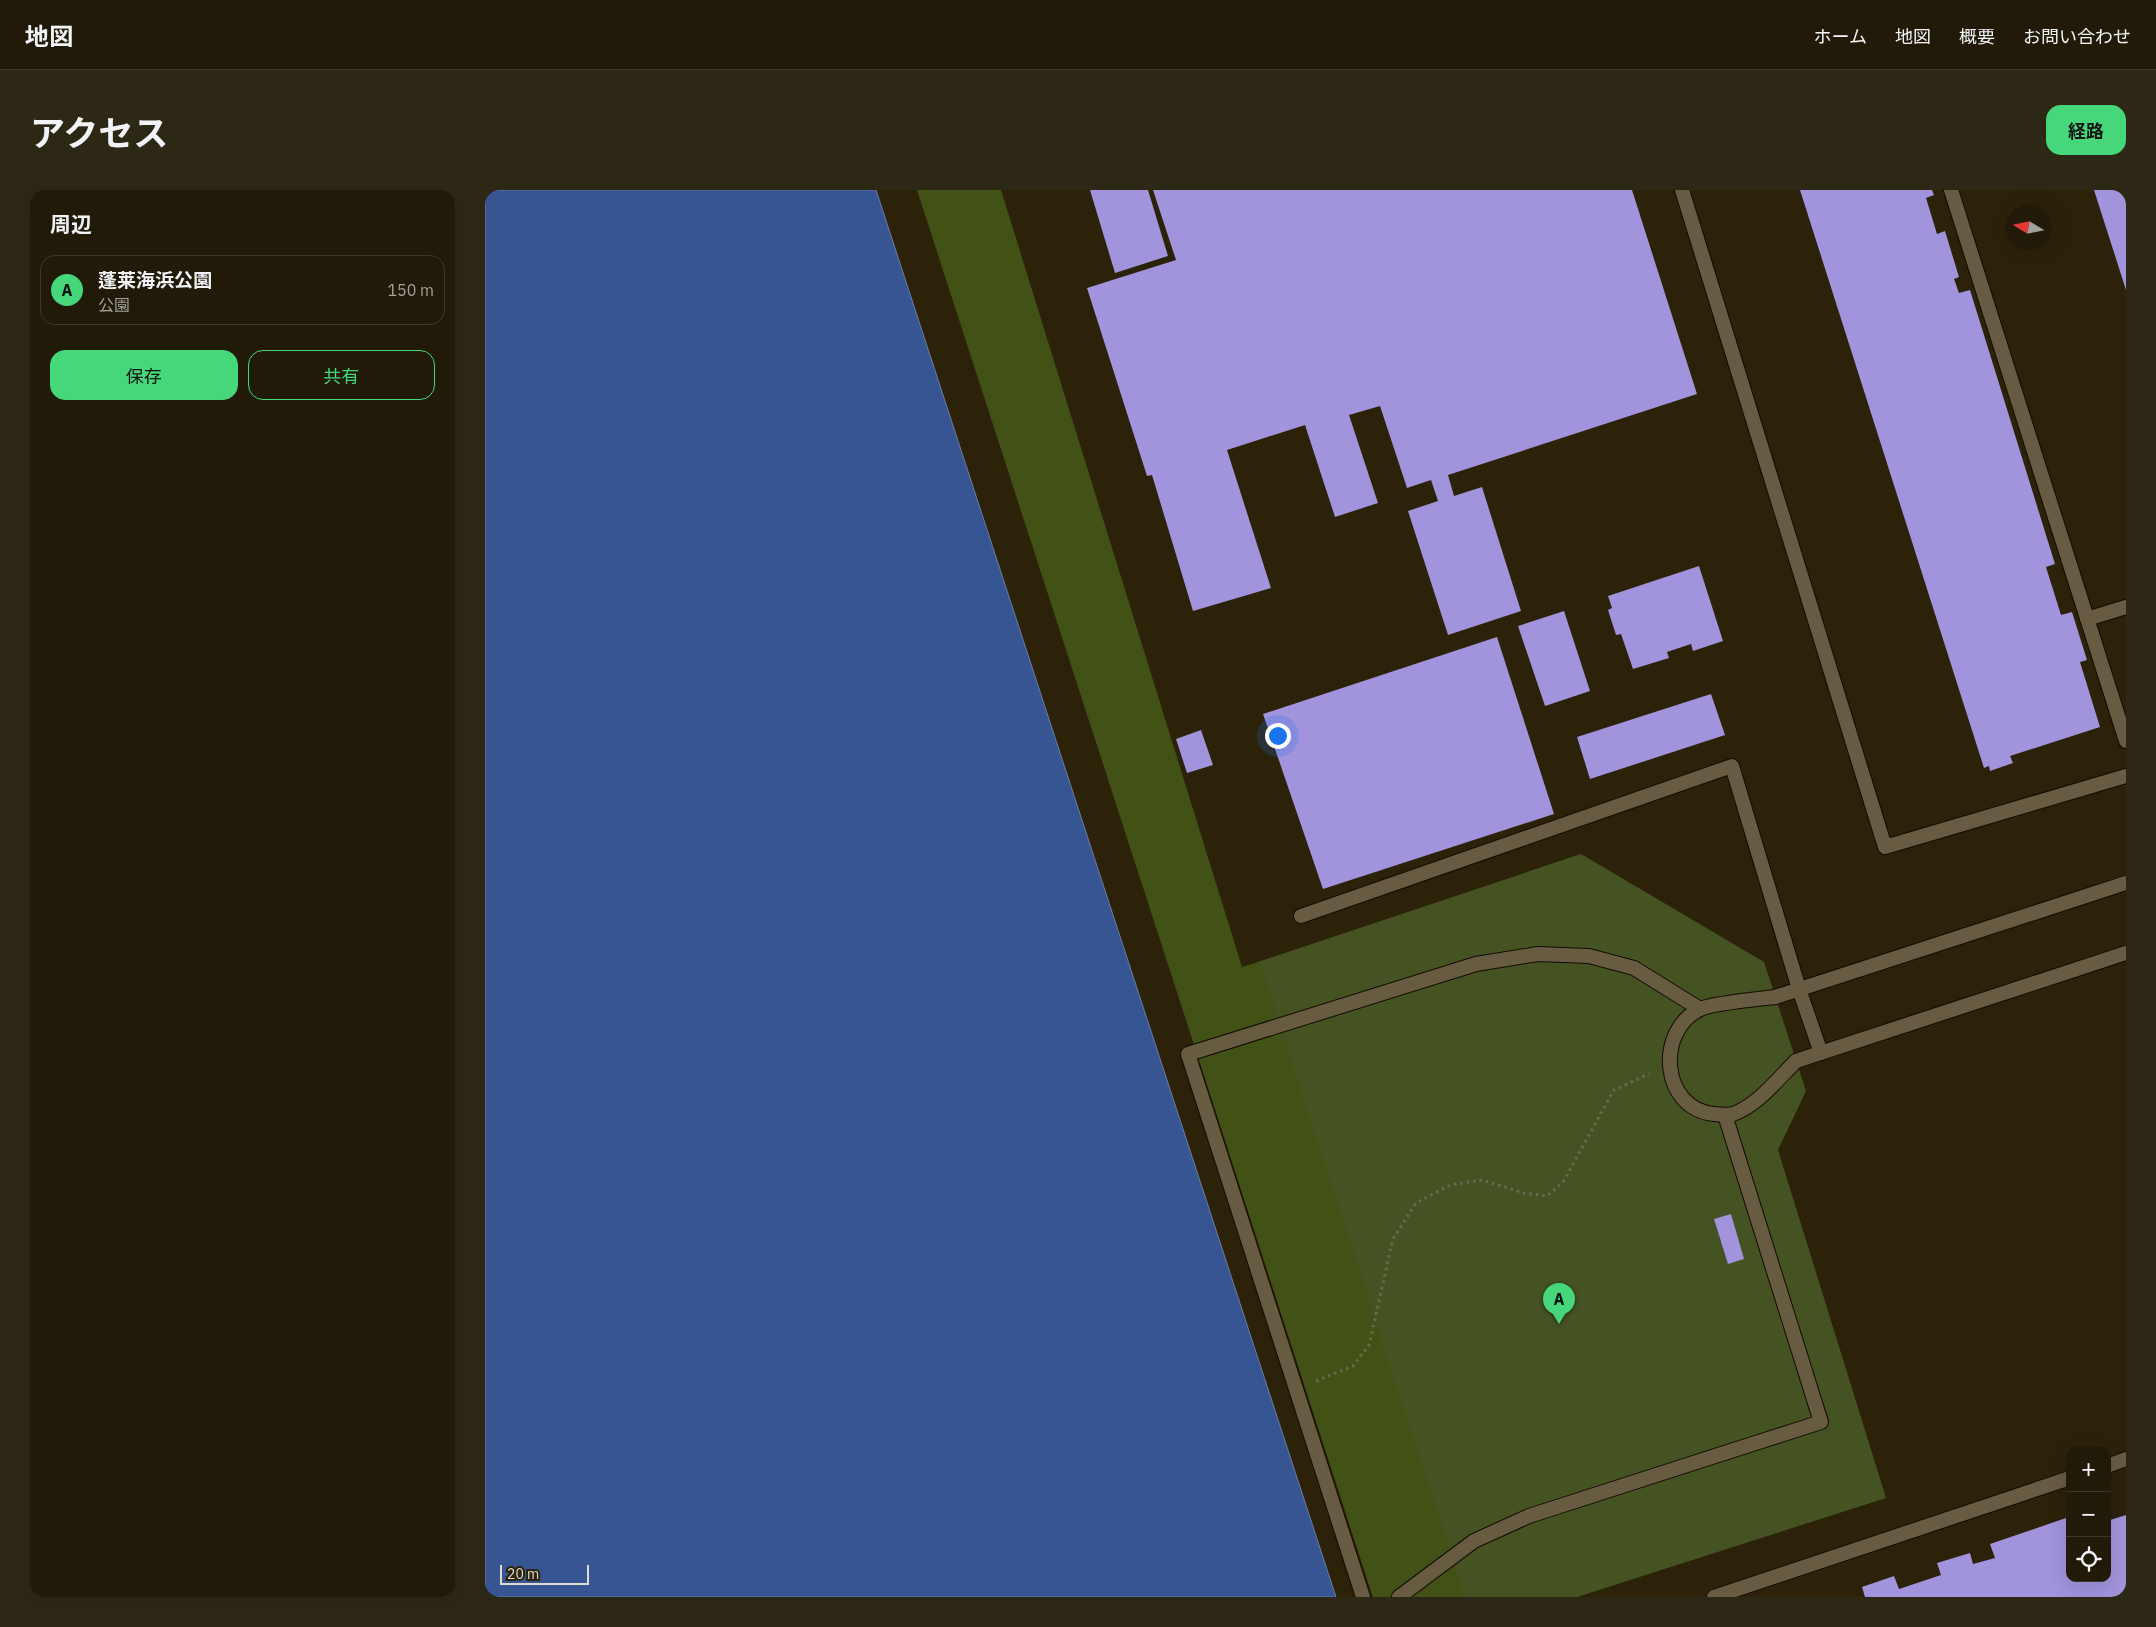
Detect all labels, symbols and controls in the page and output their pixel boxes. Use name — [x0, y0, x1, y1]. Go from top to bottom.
text: 地図 — [25, 20, 73, 52]
text: ホーム — [1814, 25, 1867, 48]
text: 地図 — [1895, 25, 1931, 48]
text: 概要 — [1959, 25, 1995, 48]
text: お問い合わせ — [2023, 25, 2131, 48]
button: 経路 — [2046, 105, 2126, 155]
text: アクセス — [30, 110, 168, 156]
north arrow — [2006, 205, 2051, 250]
text: 周辺 — [50, 210, 92, 238]
text: 蓬莱海浜公園 — [98, 268, 212, 292]
text: A — [62, 280, 72, 300]
text: 150 m — [387, 280, 434, 300]
text: 公園 — [98, 295, 130, 315]
button: 保存 — [50, 350, 238, 400]
button: 共有 — [248, 350, 435, 400]
your location — [1265, 723, 1291, 749]
pin: A — [1543, 1283, 1575, 1324]
map controls — [2066, 1447, 2111, 1582]
button: + — [2066, 1447, 2111, 1492]
button: − — [2066, 1492, 2111, 1537]
button: locate — [2066, 1537, 2111, 1582]
scale bar — [500, 1562, 589, 1585]
text: 20 m — [507, 1565, 539, 1583]

